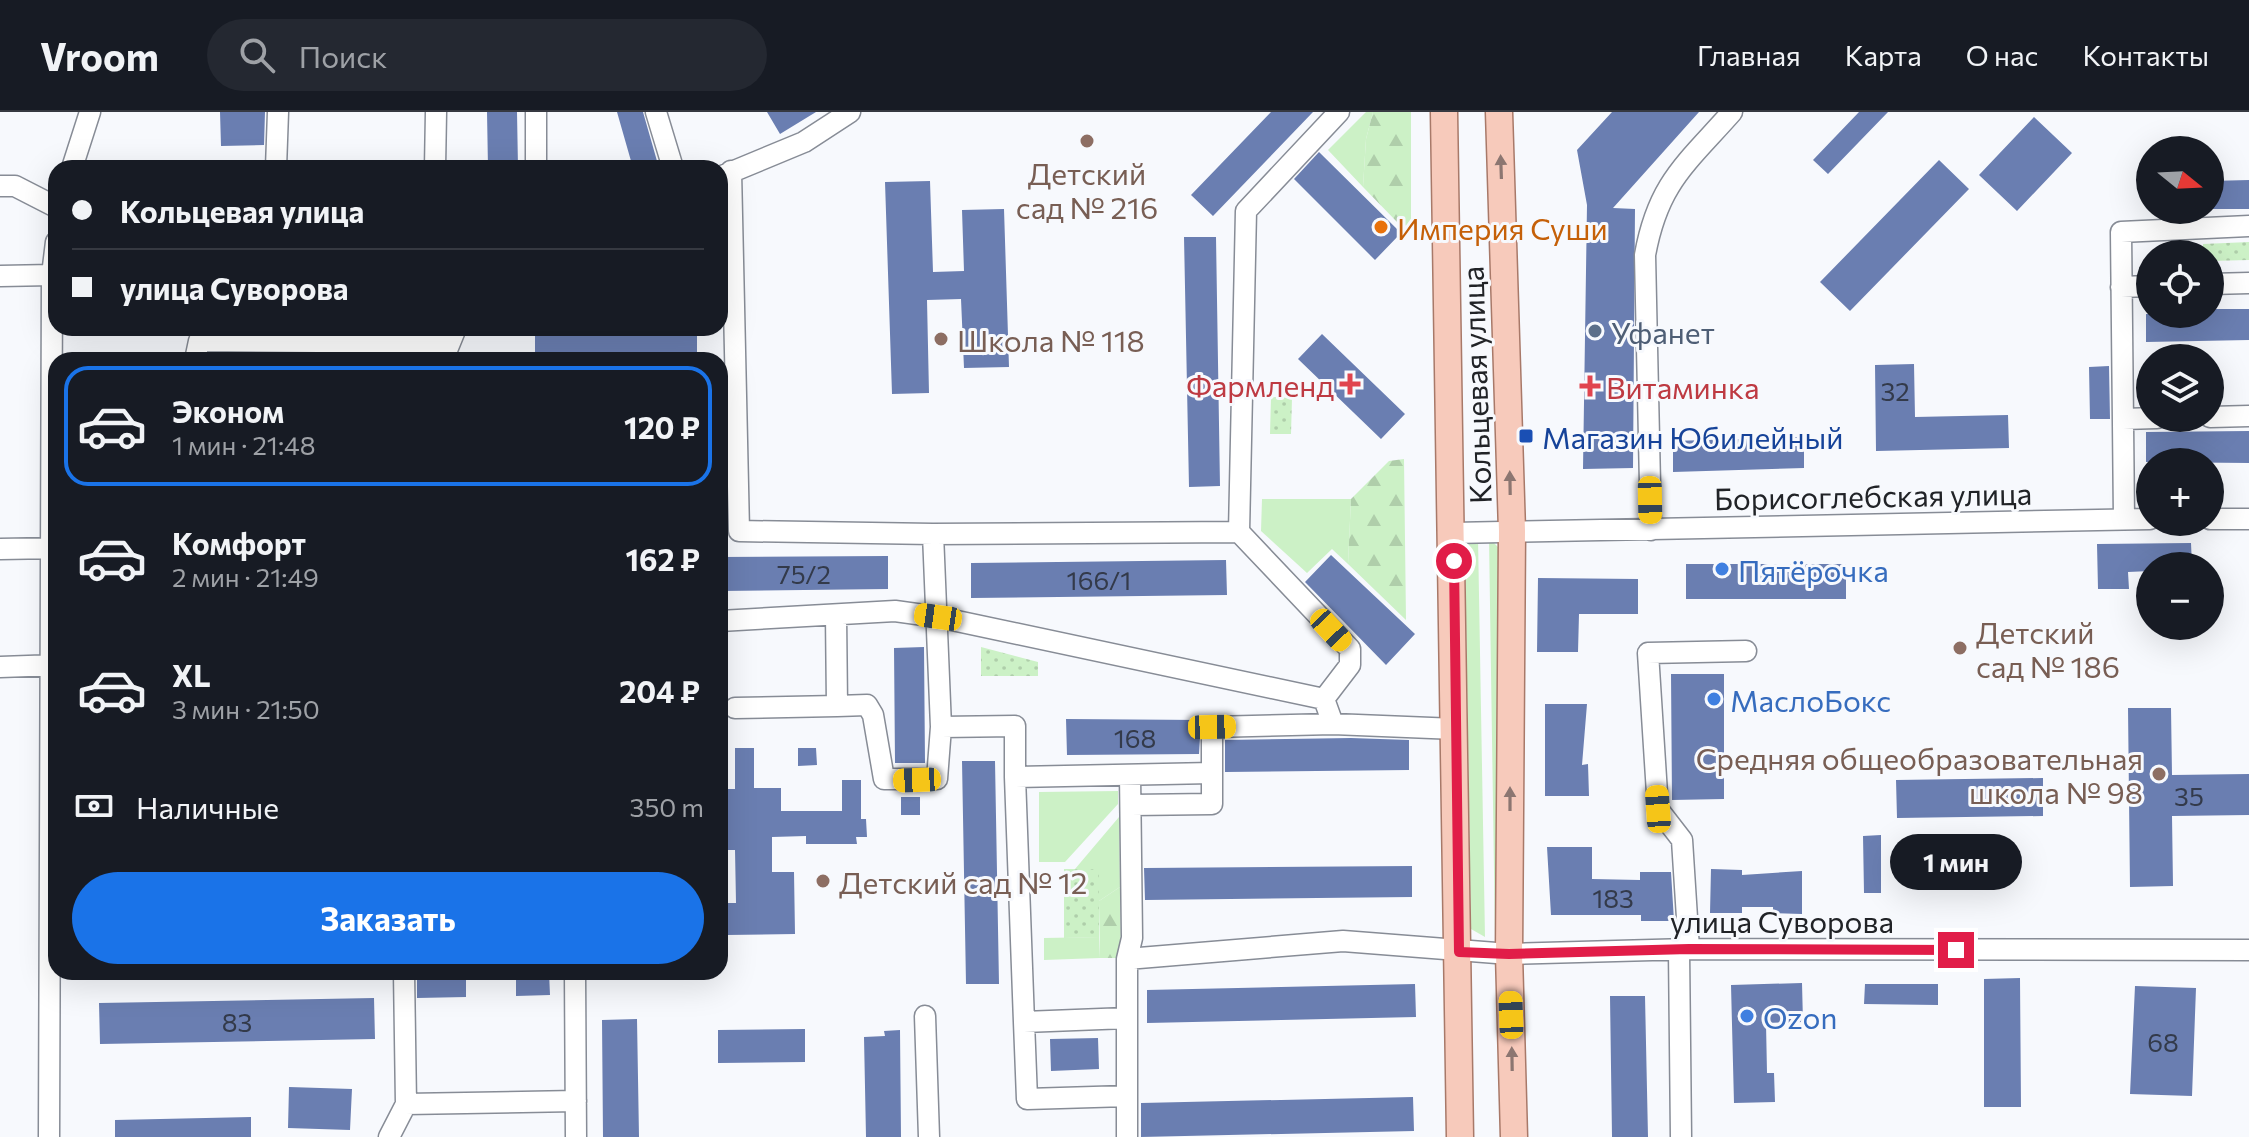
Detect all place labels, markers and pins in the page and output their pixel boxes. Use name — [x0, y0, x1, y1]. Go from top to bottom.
marker: Детский сад № 216 — [1078, 132, 1096, 150]
place label: Детский сад № 216 — [1016, 154, 1158, 225]
place label: Империя Суши — [1397, 209, 1608, 246]
marker: Империя Суши — [1372, 218, 1390, 236]
place label: Уфанет — [1611, 313, 1715, 350]
place label: Школа № 118 — [957, 321, 1145, 358]
marker: Уфанет — [1586, 322, 1604, 340]
marker: Школа № 118 — [932, 330, 950, 348]
place label: Фармленд — [1186, 366, 1334, 403]
place label: Витаминка — [1606, 368, 1760, 405]
marker: Фармленд — [1341, 375, 1359, 393]
marker: Витаминка — [1581, 377, 1599, 395]
place label: Магазин Юбилейный — [1542, 418, 1844, 455]
marker: Магазин Юбилейный — [1517, 427, 1535, 445]
place label: Пятёрочка — [1738, 551, 1889, 588]
marker: Пятёрочка — [1713, 560, 1731, 578]
place label: Детский сад № 186 — [1976, 613, 2120, 684]
marker: Детский сад № 186 — [1951, 639, 1969, 657]
place label: МаслоБокс — [1730, 681, 1891, 718]
marker: МаслоБокс — [1705, 690, 1723, 708]
place label: Средняя общеобразовательная школа № 98 — [1696, 739, 2143, 810]
marker: Средняя общеобразовательная школа № 98 — [2150, 765, 2168, 783]
place label: Детский сад № 12 — [839, 863, 1087, 900]
marker: Детский сад № 12 — [814, 872, 832, 890]
place label: Ozon — [1763, 998, 1838, 1035]
marker: Ozon — [1738, 1007, 1756, 1025]

